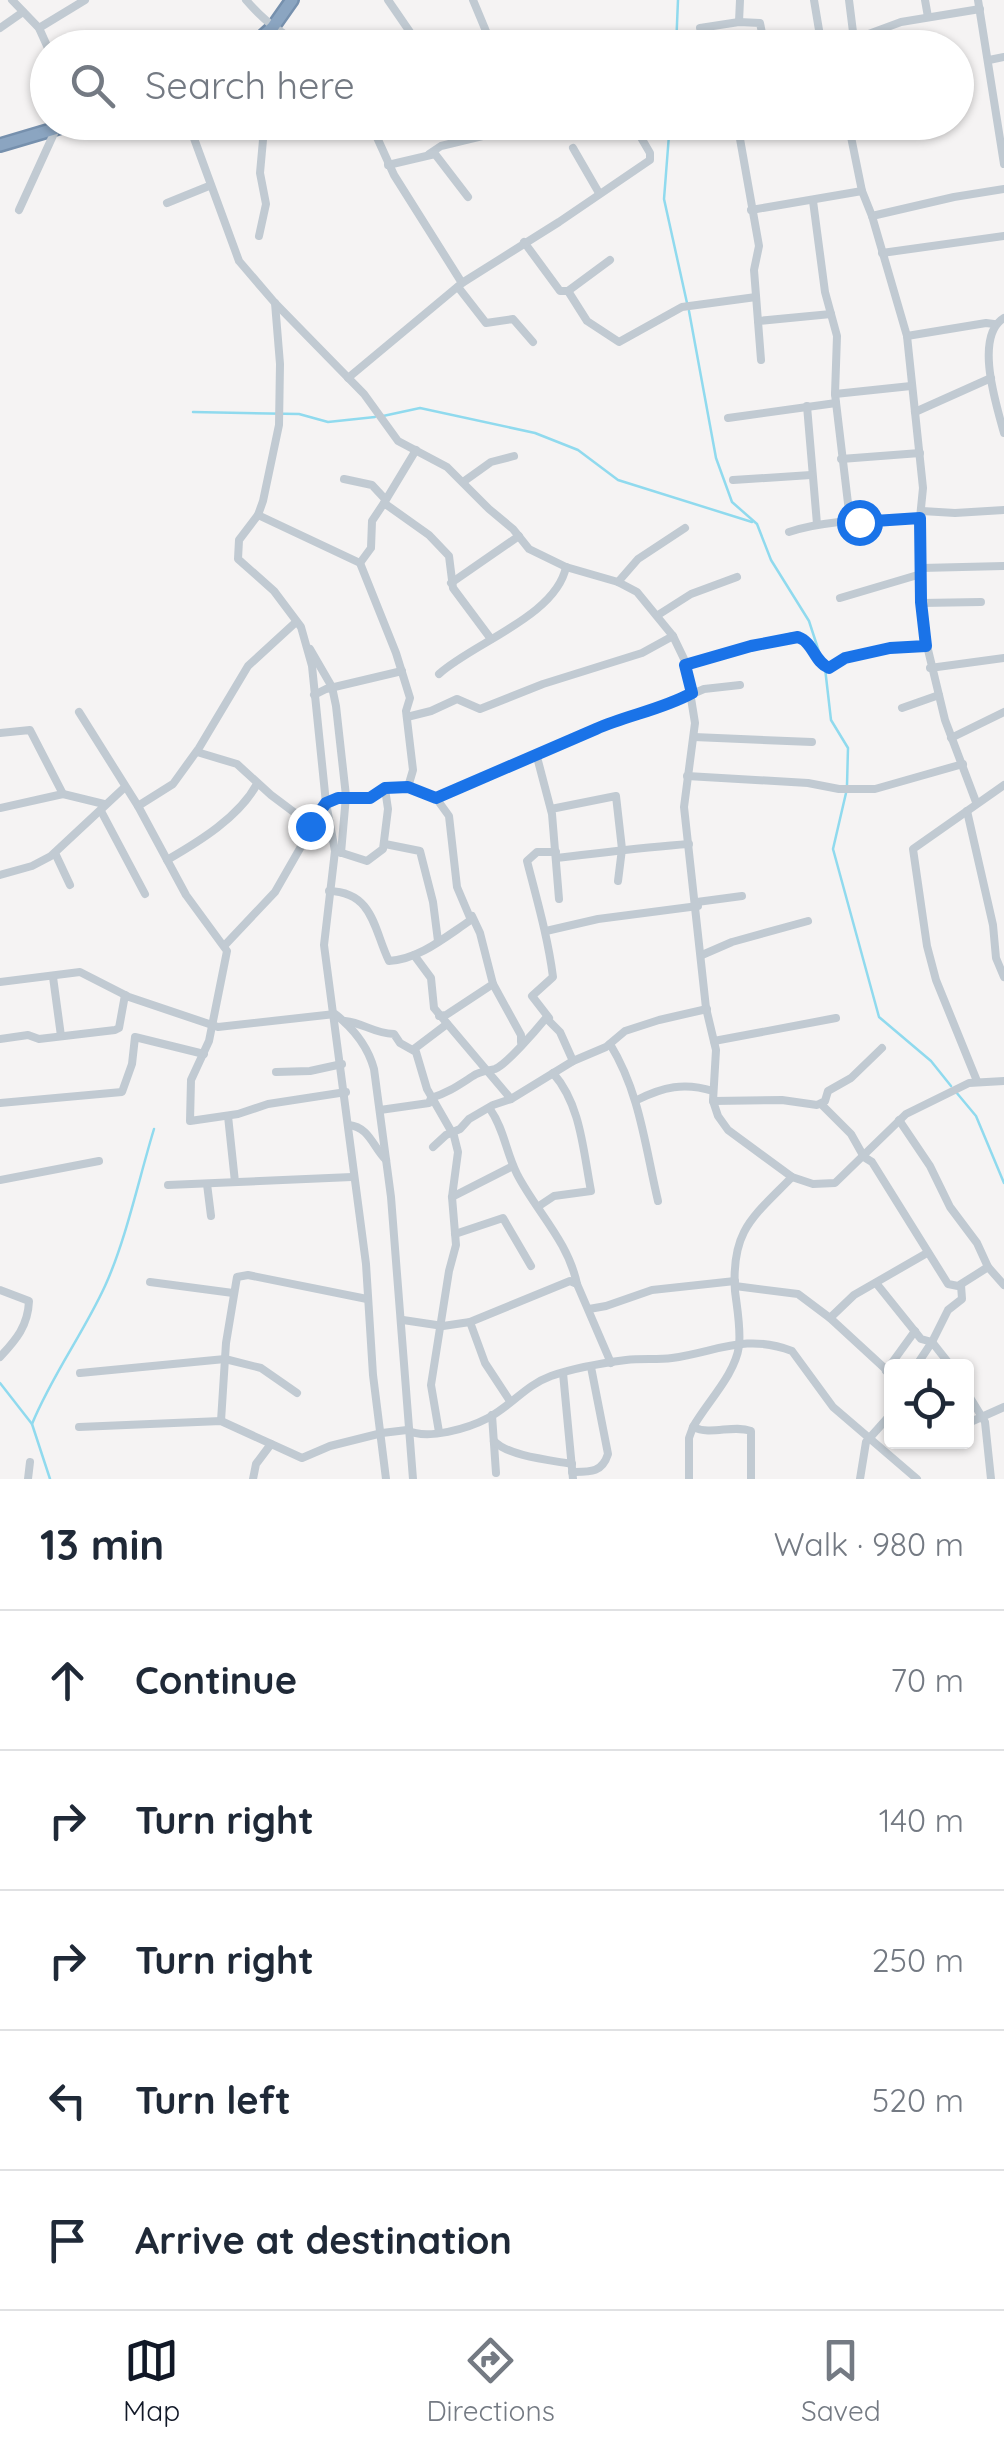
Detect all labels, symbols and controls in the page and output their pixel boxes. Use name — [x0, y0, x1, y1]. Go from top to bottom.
search box — [30, 30, 974, 140]
icon: search — [65, 58, 120, 113]
text: Search here — [145, 61, 355, 109]
route start — [837, 500, 883, 546]
route end — [288, 804, 334, 850]
map controls — [884, 1359, 974, 1449]
button: locate — [884, 1359, 974, 1449]
text: 13 min — [40, 1518, 164, 1571]
text: Walk · 980 m — [774, 1524, 964, 1564]
icon: ahead — [40, 1653, 95, 1708]
text: Continue — [135, 1656, 297, 1704]
text: 70 m — [891, 1660, 964, 1700]
icon: right — [40, 1793, 95, 1848]
text: Turn right — [135, 1796, 314, 1844]
text: 140 m — [879, 1800, 964, 1840]
icon: right — [40, 1933, 95, 1988]
text: Turn right — [135, 1936, 314, 1984]
text: 250 m — [872, 1940, 964, 1980]
icon: left — [40, 2073, 95, 2128]
text: Turn left — [135, 2076, 291, 2124]
text: 520 m — [872, 2080, 964, 2120]
icon: arrive — [40, 2213, 95, 2268]
text: Arrive at destination — [135, 2216, 512, 2264]
tab: Map — [123, 2333, 180, 2428]
tab: Directions — [426, 2333, 555, 2428]
tab: Saved — [801, 2333, 881, 2428]

